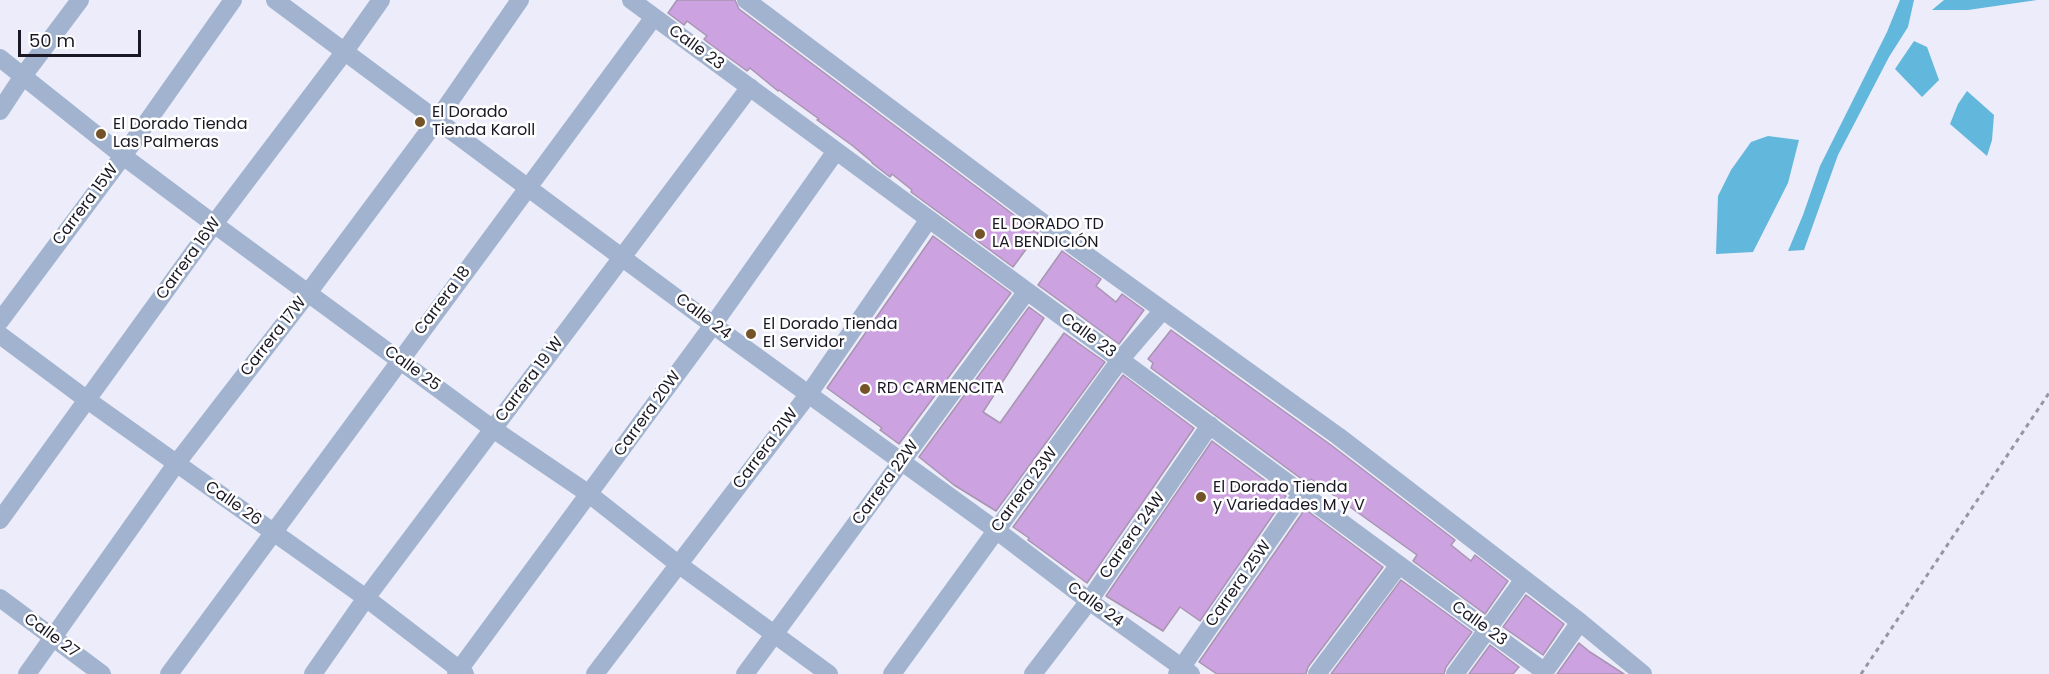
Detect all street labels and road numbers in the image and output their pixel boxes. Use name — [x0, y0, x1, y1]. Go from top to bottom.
street label: Calle 23 — [665, 21, 727, 75]
street label: Carrera 15W — [49, 161, 123, 249]
street label: Carrera 16W — [153, 214, 225, 304]
street label: Carrera 18 — [411, 263, 475, 339]
street label: Calle 24 — [671, 290, 735, 344]
street label: Carrera 17W — [237, 293, 311, 381]
street label: Calle 23 — [1057, 309, 1119, 363]
street label: Carrera 19 W — [492, 334, 568, 426]
street label: Calle 25 — [380, 342, 444, 396]
street label: Carrera 20W — [611, 368, 685, 460]
street label: Carrera 21W — [729, 405, 803, 493]
street label: Carrera 22W — [849, 437, 923, 529]
street label: Carrera 23W — [988, 444, 1062, 536]
street label: Calle 26 — [201, 478, 265, 530]
street label: Carrera 24W — [1096, 489, 1170, 583]
street label: Carrera 25W — [1202, 537, 1276, 631]
street label: Calle 24 — [1063, 578, 1127, 632]
street label: Calle 23 — [1448, 597, 1510, 651]
street label: Calle 27 — [20, 610, 82, 662]

